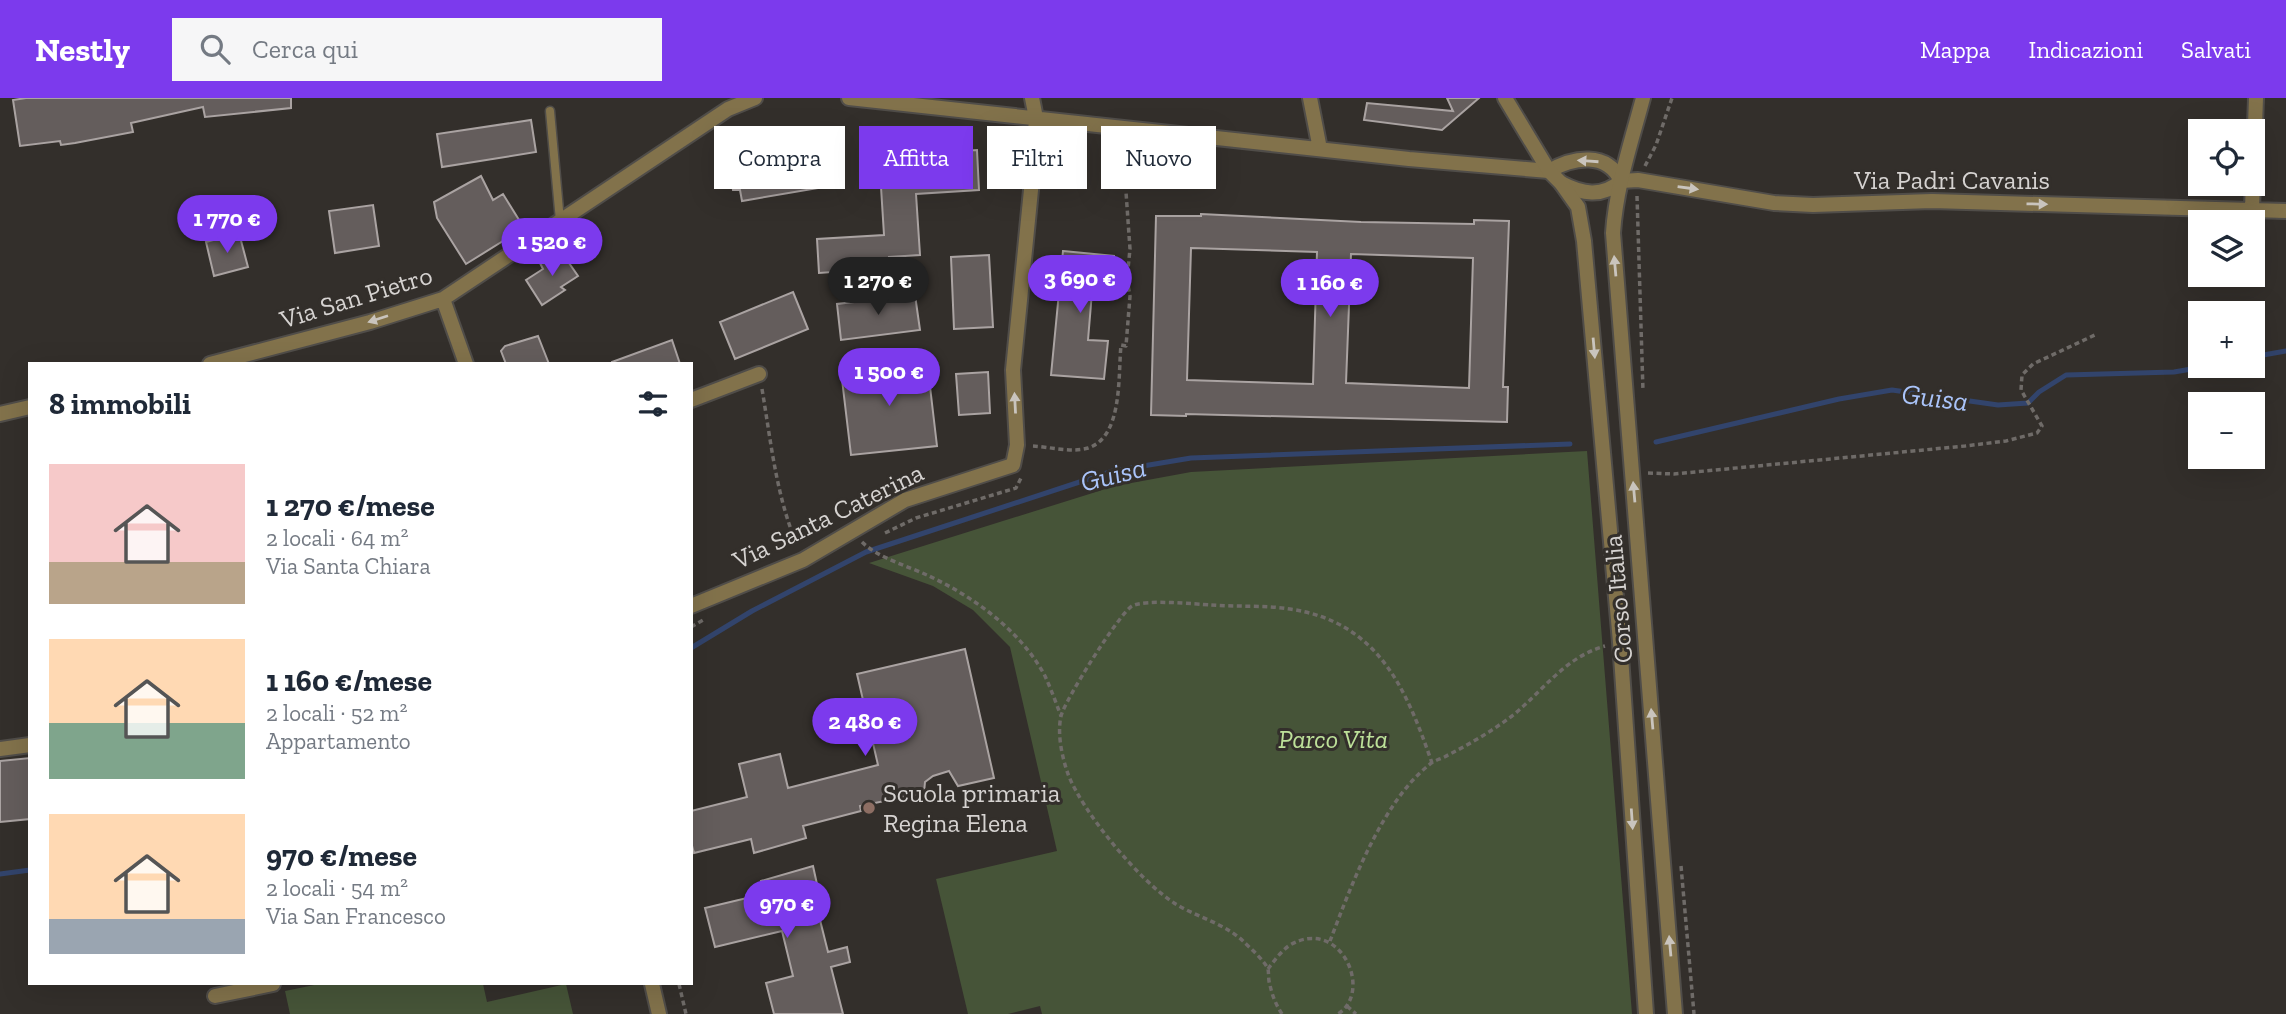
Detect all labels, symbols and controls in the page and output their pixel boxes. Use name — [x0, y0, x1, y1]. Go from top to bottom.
search box — [172, 18, 662, 81]
text: Nestly — [35, 30, 130, 69]
icon: search — [196, 30, 234, 68]
text: Cerca qui — [252, 33, 358, 65]
text: Mappa — [1920, 35, 1990, 64]
text: Indicazioni — [2028, 35, 2143, 64]
text: Salvati — [2181, 35, 2251, 64]
map controls — [2188, 119, 2265, 469]
button: locate — [2188, 119, 2265, 196]
chip: Compra — [714, 126, 845, 189]
chip: Affitta — [859, 126, 973, 189]
chip: Filtri — [987, 126, 1087, 189]
chip: Nuovo — [1101, 126, 1216, 189]
one-way arrow — [1577, 155, 1599, 166]
street label: Via Padri Cavanis — [1853, 164, 2050, 196]
one-way arrow — [1677, 183, 1699, 194]
pin: 1 770 € — [162, 195, 292, 255]
one-way arrow — [2026, 198, 2048, 209]
text: 1 770 € — [193, 204, 261, 232]
button: layers — [2188, 210, 2265, 287]
pin: 1 520 € — [487, 218, 617, 278]
text: 1 520 € — [517, 227, 587, 255]
one-way arrow — [1609, 254, 1620, 276]
pin: 3 690 € — [1015, 256, 1145, 315]
pin: 1 270 € — [813, 258, 943, 317]
street label: Via San Pietro — [275, 259, 436, 336]
pin: 1 160 € — [1265, 260, 1395, 319]
text: 3 690 € — [1044, 264, 1116, 292]
text: 1 270 € — [844, 266, 912, 294]
text: 1 160 € — [1297, 268, 1363, 296]
button: + — [2188, 301, 2265, 378]
one-way arrow — [367, 315, 388, 325]
one-way arrow — [1589, 337, 1600, 359]
pin: 1 500 € — [824, 348, 954, 408]
text: 1 500 € — [854, 357, 924, 385]
water label: Guisa — [1900, 377, 1970, 418]
icon: filters — [634, 385, 672, 423]
text: 8 immobili — [49, 386, 191, 422]
one-way arrow — [1009, 392, 1020, 414]
button: − — [2188, 392, 2265, 469]
water label: Guisa — [1077, 450, 1149, 499]
street label: Via Santa Caterina — [726, 456, 929, 576]
one-way arrow — [1628, 481, 1639, 503]
text: 1 270 €/mese — [266, 488, 435, 524]
icon: home — [105, 492, 189, 576]
text: 2 locali · 64 m² — [266, 524, 408, 552]
street label: Corso Italia — [1596, 533, 1640, 664]
text: Via Santa Chiara — [266, 552, 431, 580]
text: 1 160 €/mese — [266, 663, 432, 699]
icon: home — [105, 667, 189, 751]
pin: 2 480 € — [800, 698, 930, 758]
text: 2 locali · 52 m² — [266, 699, 407, 727]
text: 2 480 € — [828, 707, 902, 735]
one-way arrow — [1646, 708, 1657, 730]
park label: Parco Vita — [1278, 723, 1388, 755]
text: Appartamento — [266, 727, 411, 755]
place label: Scuola primaria Regina Elena — [883, 777, 1061, 839]
marker: Scuola primaria Regina Elena — [861, 800, 877, 816]
one-way arrow — [1627, 808, 1638, 830]
text: 970 €/mese — [266, 838, 417, 874]
icon: home — [105, 842, 189, 926]
text: 2 locali · 54 m² — [266, 874, 408, 902]
pin: 970 € — [738, 880, 836, 940]
text: 970 € — [760, 889, 814, 917]
text: Via San Francesco — [266, 902, 446, 930]
one-way arrow — [1664, 935, 1675, 957]

